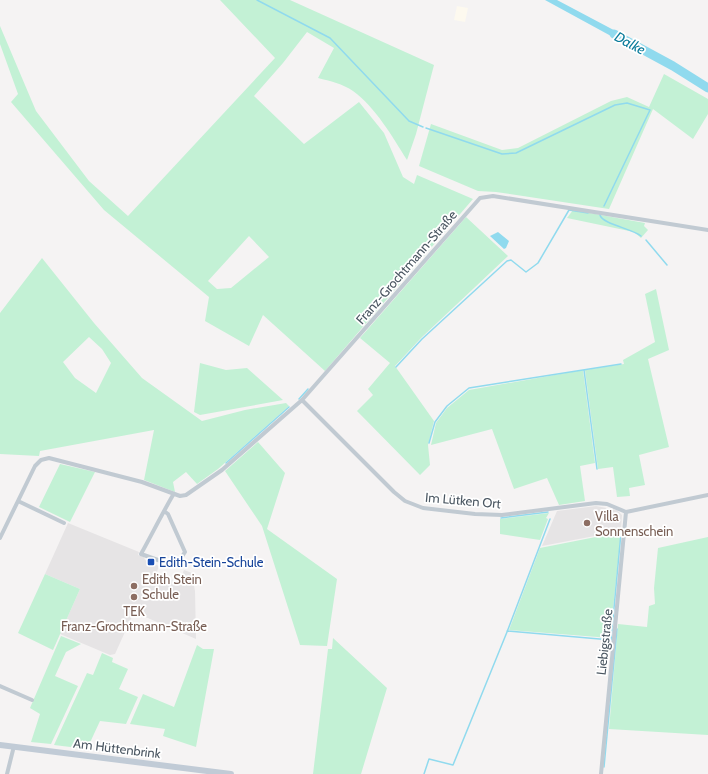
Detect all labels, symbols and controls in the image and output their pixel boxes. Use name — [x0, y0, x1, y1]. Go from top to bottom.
water label: Dalke — [612, 27, 649, 59]
street label: Franz-Grochtmann-Straße — [352, 206, 460, 327]
street label: Im Lütken Ort — [424, 489, 502, 511]
place label: Villa Sonnenschein — [595, 508, 673, 539]
marker: Villa Sonnenschein — [582, 518, 592, 528]
place label: Edith-Stein-Schule — [159, 554, 264, 570]
marker: Edith-Stein-Schule — [146, 557, 156, 567]
place label: Edith Stein Schule — [142, 571, 202, 602]
marker: Edith Stein Schule — [129, 581, 139, 591]
marker: TEK Franz-Grochtmann-Straße — [129, 592, 139, 602]
place label: TEK Franz-Grochtmann-Straße — [61, 603, 207, 634]
street label: Liebigstraße — [593, 608, 615, 676]
street label: Am Hüttenbrink — [72, 735, 162, 761]

